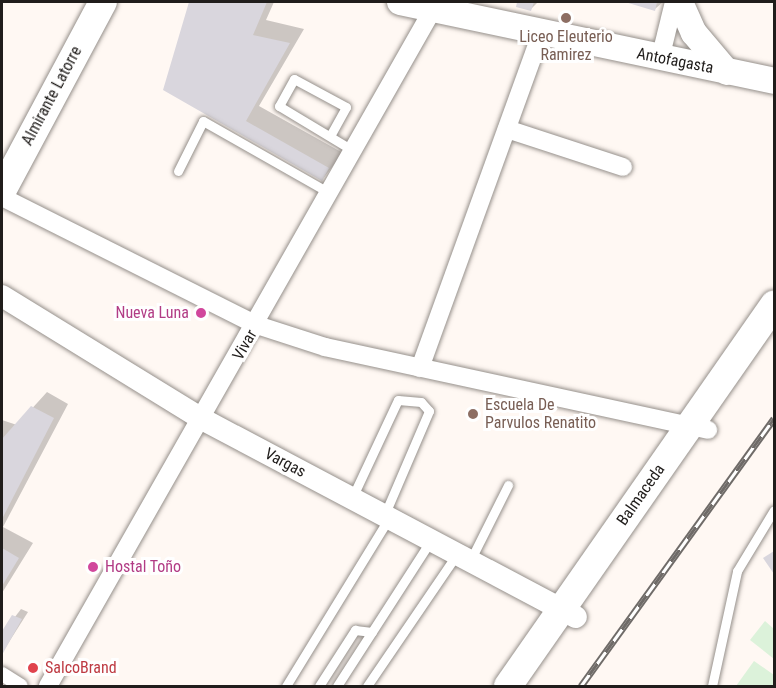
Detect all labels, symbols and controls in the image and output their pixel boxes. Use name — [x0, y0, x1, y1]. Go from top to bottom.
marker: Liceo Eleuterio Ramirez — [559, 11, 573, 25]
place label: Liceo Eleuterio Ramirez — [519, 27, 613, 65]
street label: Almirante Latorre — [18, 43, 86, 149]
street label: Antofagasta — [635, 44, 715, 78]
place label: Nueva Luna — [115, 303, 189, 323]
marker: Nueva Luna — [194, 306, 208, 320]
street label: Vivar — [229, 326, 261, 364]
place label: Escuela De Parvulos Renatito — [485, 395, 596, 433]
marker: Escuela De Parvulos Renatito — [466, 407, 480, 421]
street label: Vargas — [261, 444, 309, 482]
street label: Balmaceda — [613, 461, 669, 529]
place label: Hostal Toño — [105, 557, 181, 577]
marker: Hostal Toño — [86, 560, 100, 574]
place label: SalcoBrand — [45, 658, 117, 678]
marker: SalcoBrand — [26, 661, 40, 675]

